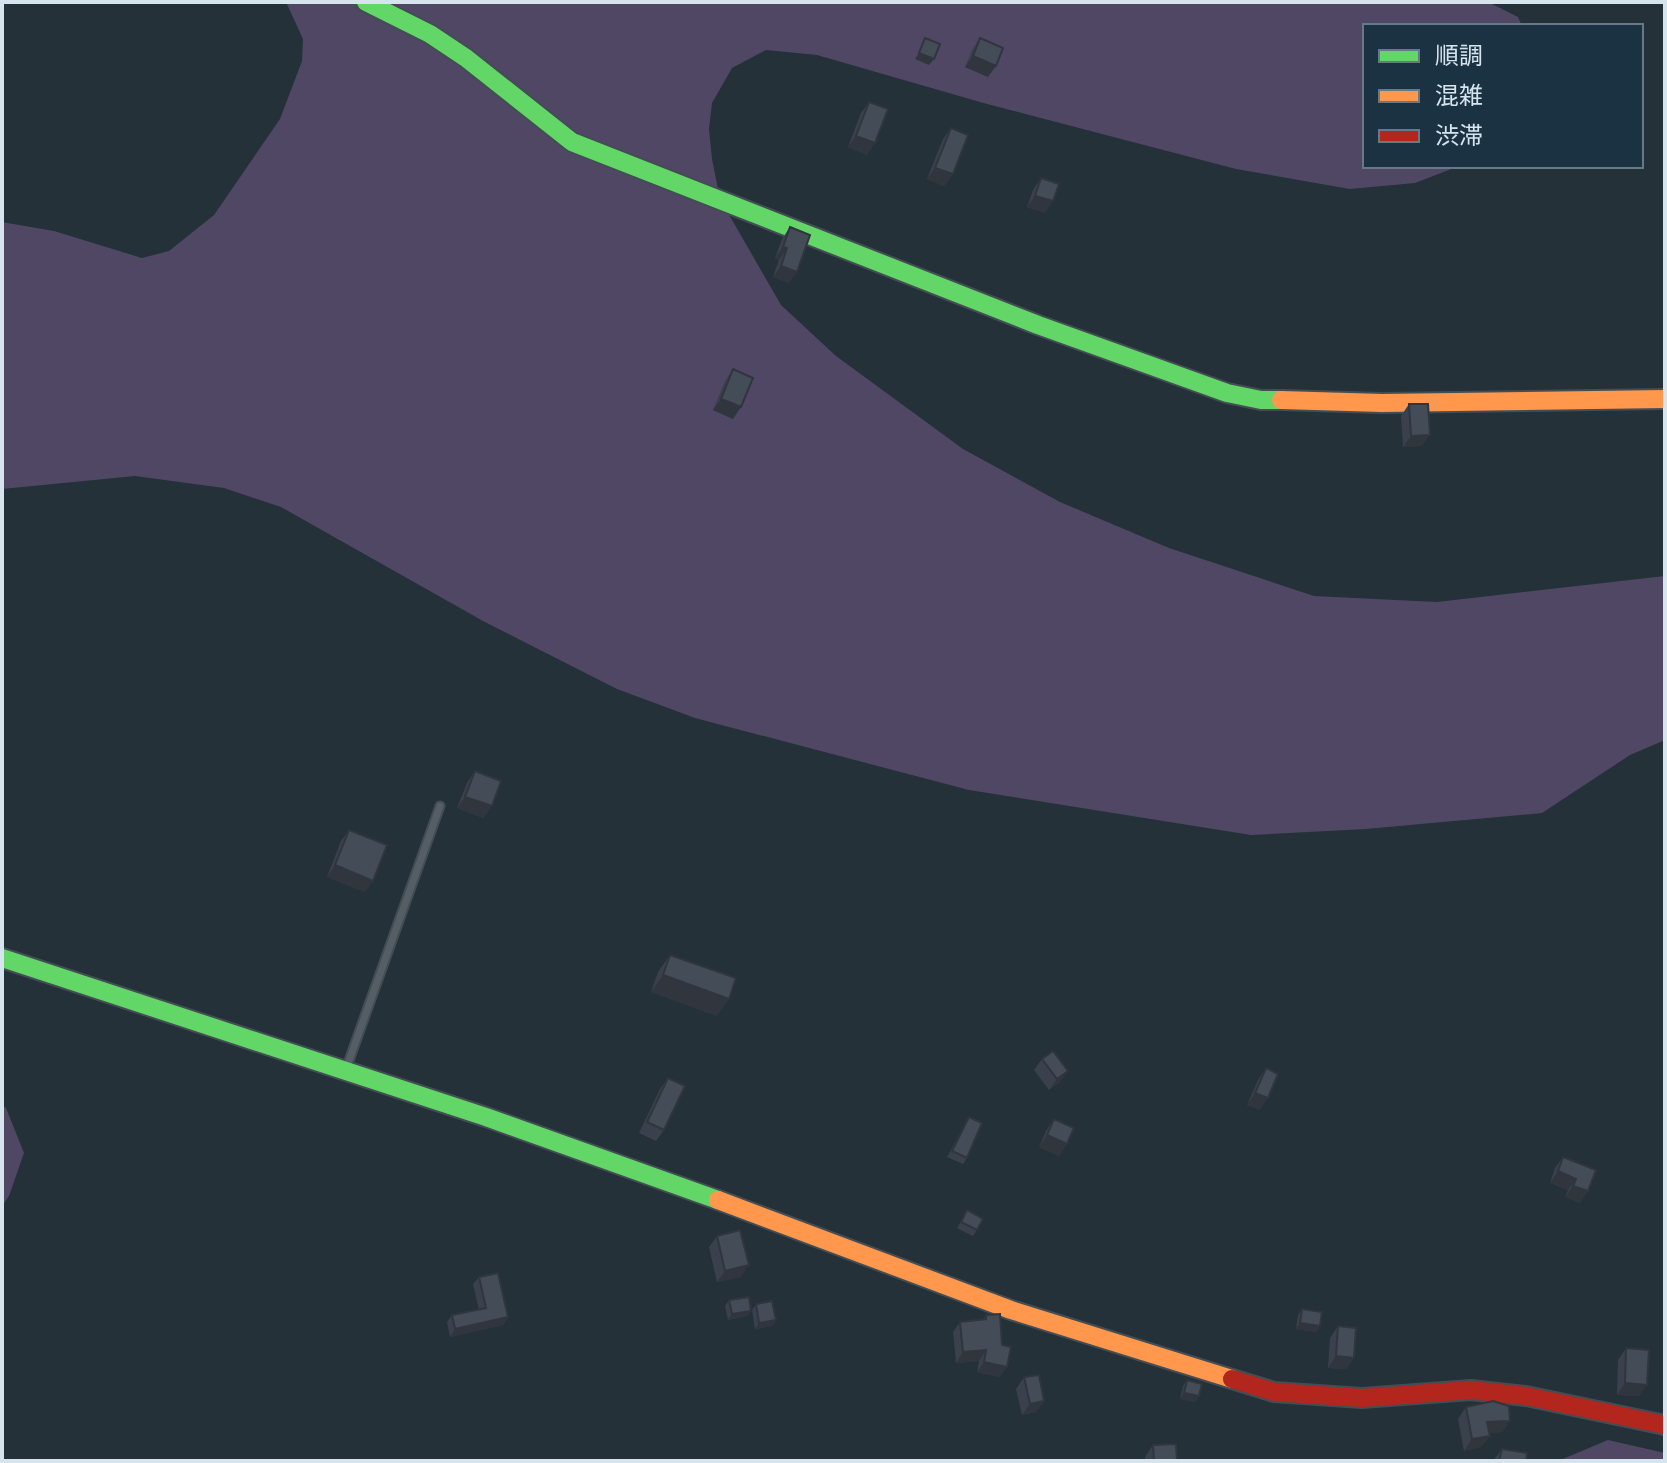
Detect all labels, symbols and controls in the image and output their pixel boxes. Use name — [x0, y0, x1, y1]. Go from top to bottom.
legend — [1363, 24, 1643, 168]
text: 順調 — [1435, 43, 1483, 73]
text: 混雑 — [1435, 83, 1483, 113]
text: 渋滞 — [1435, 123, 1483, 153]

